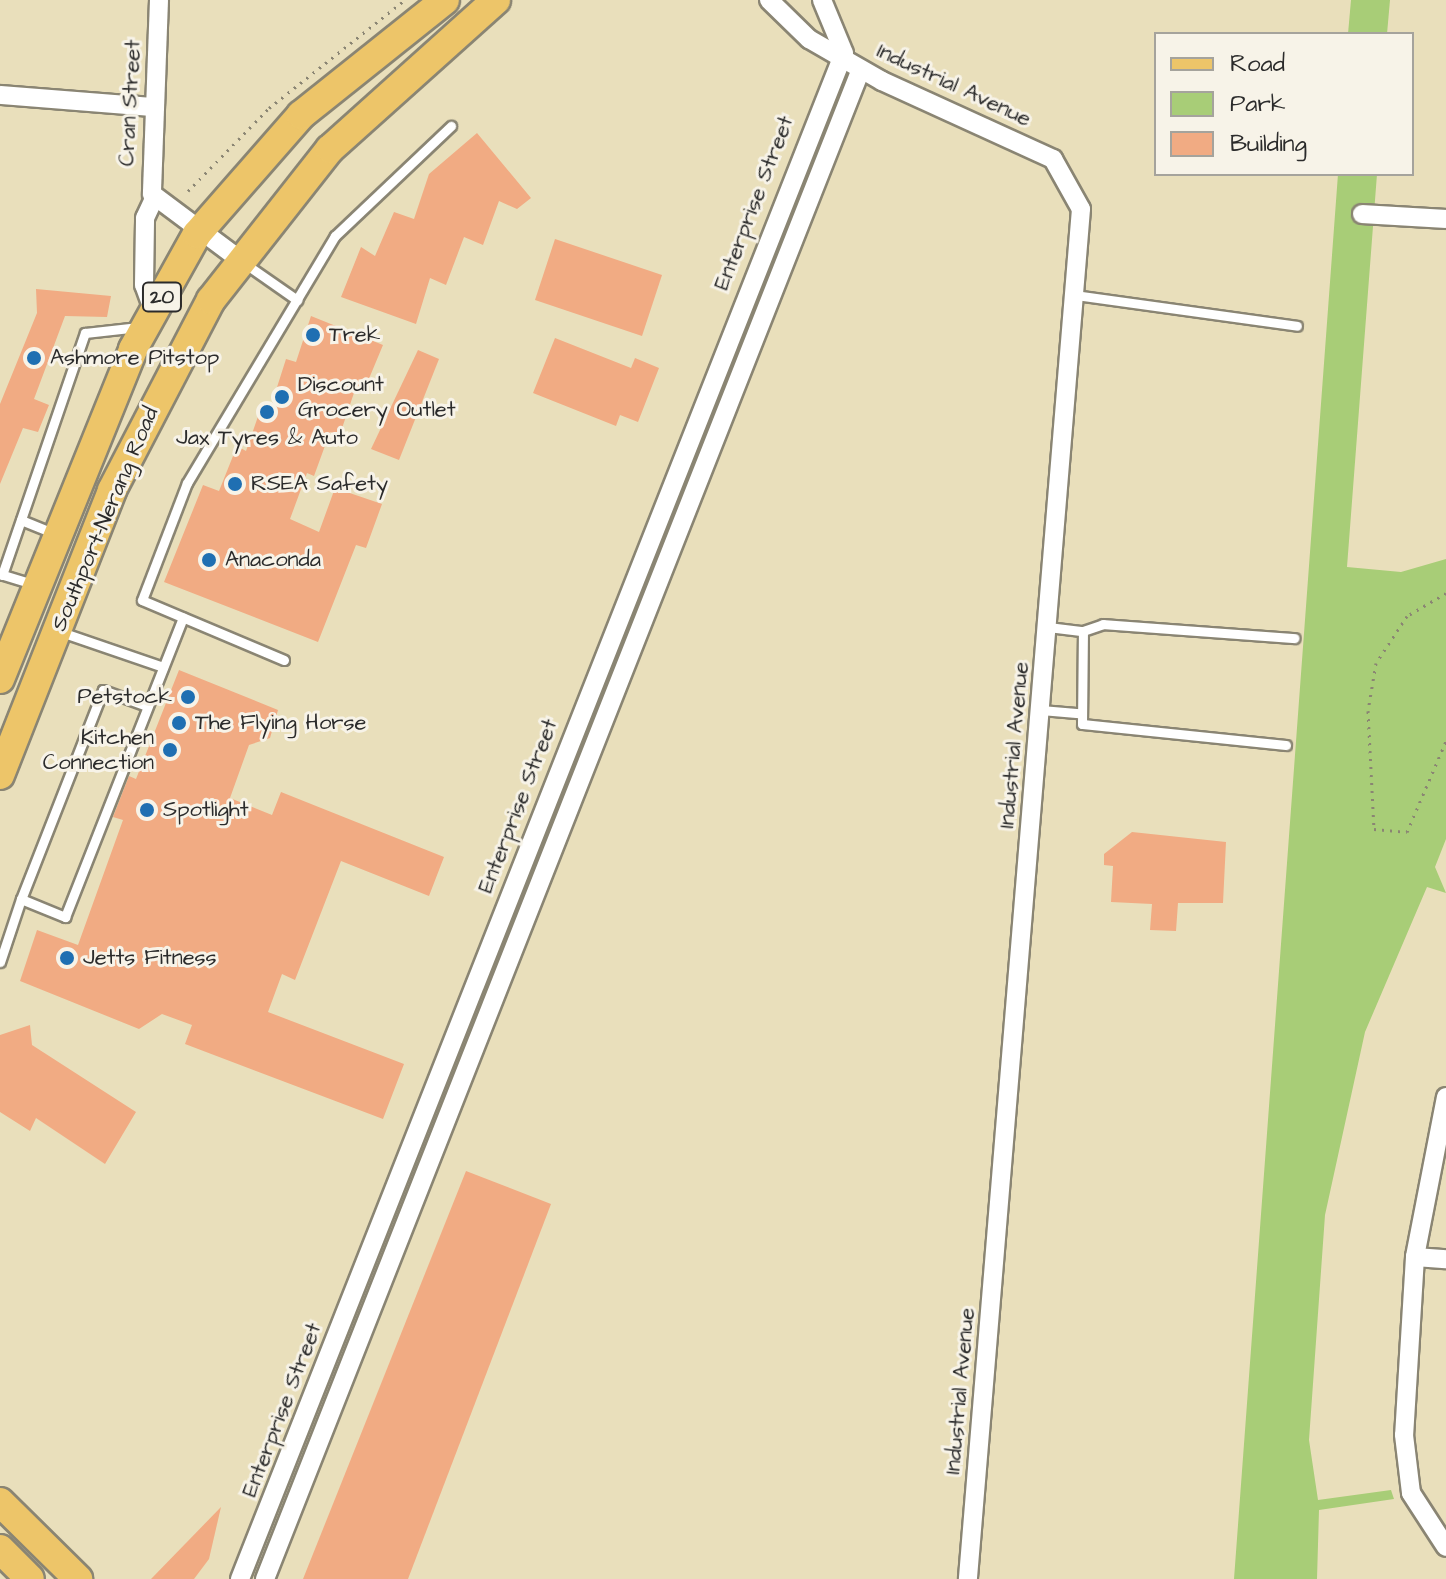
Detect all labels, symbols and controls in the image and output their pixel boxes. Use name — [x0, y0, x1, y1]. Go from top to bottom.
legend — [1154, 32, 1414, 176]
street label: Industrial Avenue — [873, 38, 1035, 132]
street label: Cran Street — [114, 39, 146, 167]
text: Road — [1230, 47, 1285, 81]
text: Park — [1230, 87, 1286, 121]
street label: Enterprise Street — [709, 112, 799, 294]
text: Building — [1230, 127, 1307, 161]
road number: 20 — [140, 281, 184, 313]
place label: Trek — [329, 322, 380, 348]
marker: Trek — [304, 326, 322, 344]
place label: Ashmore Pitstop — [50, 345, 219, 371]
marker: Ashmore Pitstop — [25, 349, 43, 367]
place label: Discount Grocery Outlet — [298, 371, 456, 422]
marker: Discount Grocery Outlet — [273, 388, 291, 406]
street label: Southport-Nerang Road — [46, 403, 164, 635]
marker: Jax Tyres & Auto — [258, 403, 276, 421]
place label: Jax Tyres & Auto — [176, 425, 358, 451]
place label: RSEA Safety — [251, 471, 388, 497]
marker: RSEA Safety — [226, 475, 244, 493]
place label: Anaconda — [225, 547, 321, 573]
marker: Anaconda — [200, 551, 218, 569]
street label: Industrial Avenue — [994, 661, 1034, 829]
place label: Petstock — [77, 684, 172, 710]
marker: Petstock — [179, 688, 197, 706]
place label: The Flying Horse — [195, 710, 366, 736]
marker: The Flying Horse — [170, 714, 188, 732]
street label: Enterprise Street — [473, 715, 563, 897]
place label: Kitchen Connection — [43, 724, 154, 776]
marker: Kitchen Connection — [161, 741, 179, 759]
place label: Spotlight — [163, 797, 249, 823]
marker: Spotlight — [138, 801, 156, 819]
place label: Jetts Fitness — [83, 945, 217, 971]
marker: Jetts Fitness — [58, 949, 76, 967]
street label: Industrial Avenue — [940, 1307, 980, 1475]
street label: Enterprise Street — [237, 1319, 327, 1501]

